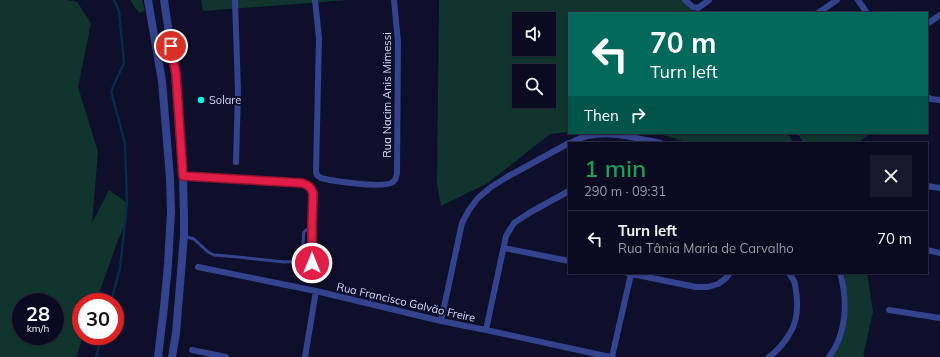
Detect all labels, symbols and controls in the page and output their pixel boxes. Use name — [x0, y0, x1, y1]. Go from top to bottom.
map controls — [512, 12, 556, 108]
button: sound — [512, 12, 556, 56]
text: 70 m — [650, 25, 716, 60]
icon: left — [584, 28, 636, 80]
pin — [154, 29, 188, 63]
street label: Rua Nacim Anis Mimessi — [380, 32, 394, 158]
icon: arrive — [160, 35, 182, 57]
text: Turn left — [650, 60, 718, 83]
button: search — [512, 64, 556, 108]
place label: Solare — [209, 93, 241, 107]
marker: Solare — [196, 95, 206, 105]
icon: right — [627, 104, 649, 126]
text: Then — [584, 106, 619, 125]
text: 1 min — [584, 153, 646, 183]
button: close — [870, 155, 912, 197]
text: 290 m · 09:31 — [584, 183, 666, 199]
text: Turn left — [618, 221, 677, 240]
icon: left — [584, 228, 606, 250]
text: 70 m — [877, 229, 912, 248]
text: Rua Tânia Maria de Carvalho — [618, 240, 794, 256]
position arrow — [291, 242, 333, 284]
street label: Rua Francisco Galvão Freire — [335, 279, 477, 325]
speed limit sign: 30 — [72, 293, 124, 345]
text: 28 — [26, 301, 50, 326]
text: km/h — [27, 322, 49, 335]

